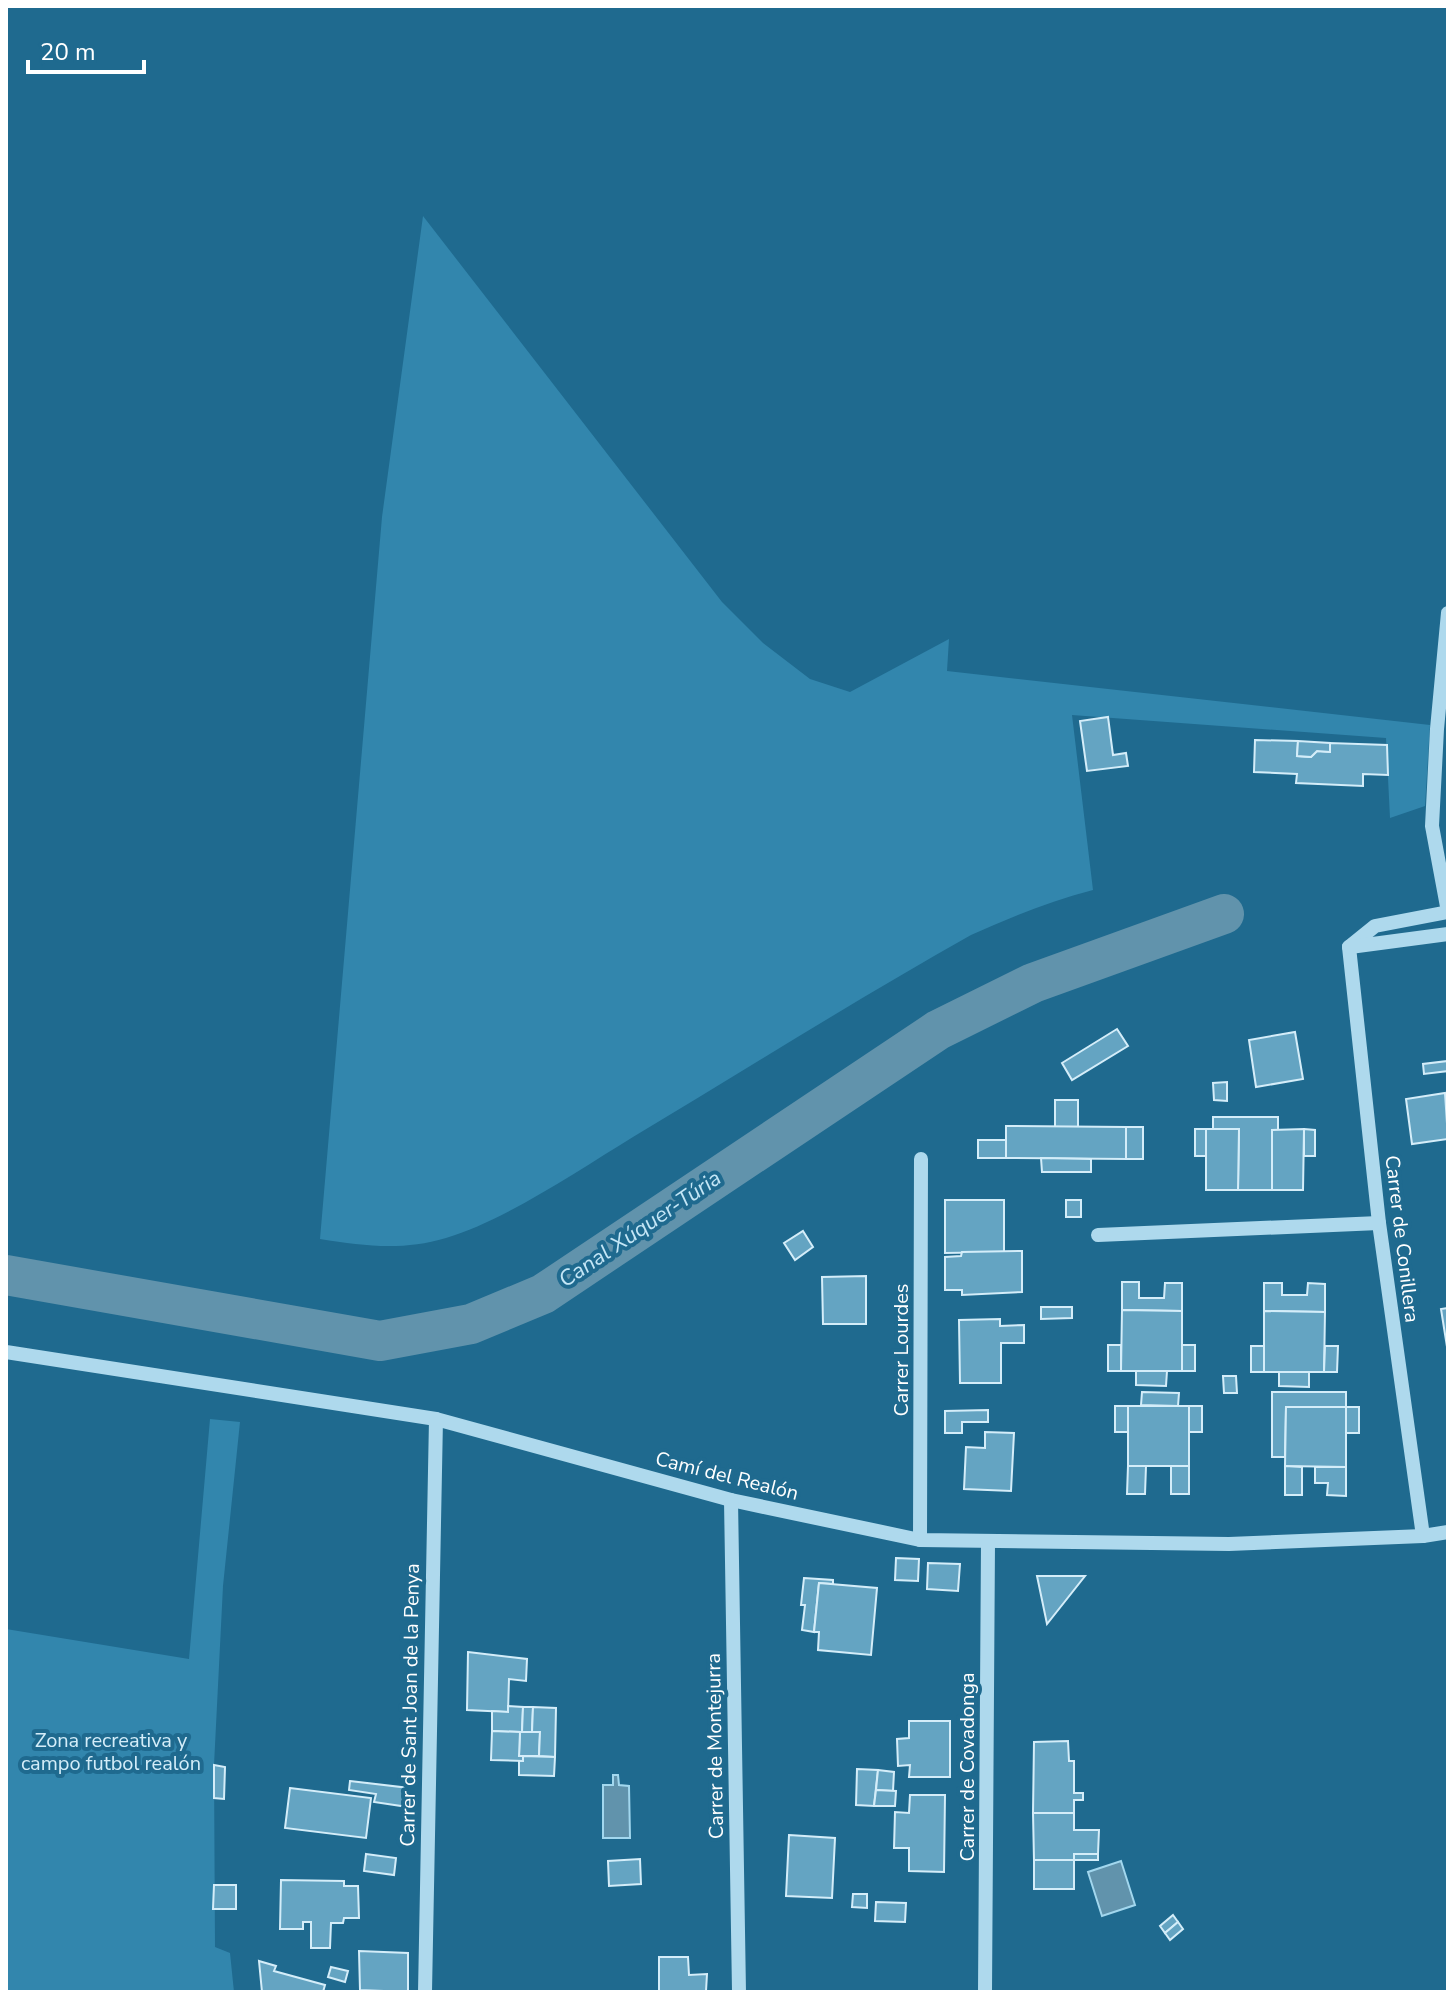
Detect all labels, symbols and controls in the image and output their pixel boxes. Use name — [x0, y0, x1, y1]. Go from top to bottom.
scale bar — [28, 24, 144, 74]
text: 20 m — [40, 36, 96, 68]
street label: Carrer de Conillera — [1378, 1154, 1426, 1324]
water label: Canal Xúquer-Túria — [553, 1163, 727, 1295]
street label: Carrer Lourdes — [888, 1284, 915, 1416]
street label: Camí del Realón — [653, 1445, 801, 1507]
street label: Carrer de Sant Joan de la Penya — [394, 1563, 426, 1847]
street label: Carrer de Montejurra — [700, 1653, 730, 1839]
street label: Carrer de Covadonga — [954, 1672, 981, 1862]
park label: Zona recreativa y campo futbol realón — [21, 1727, 201, 1777]

